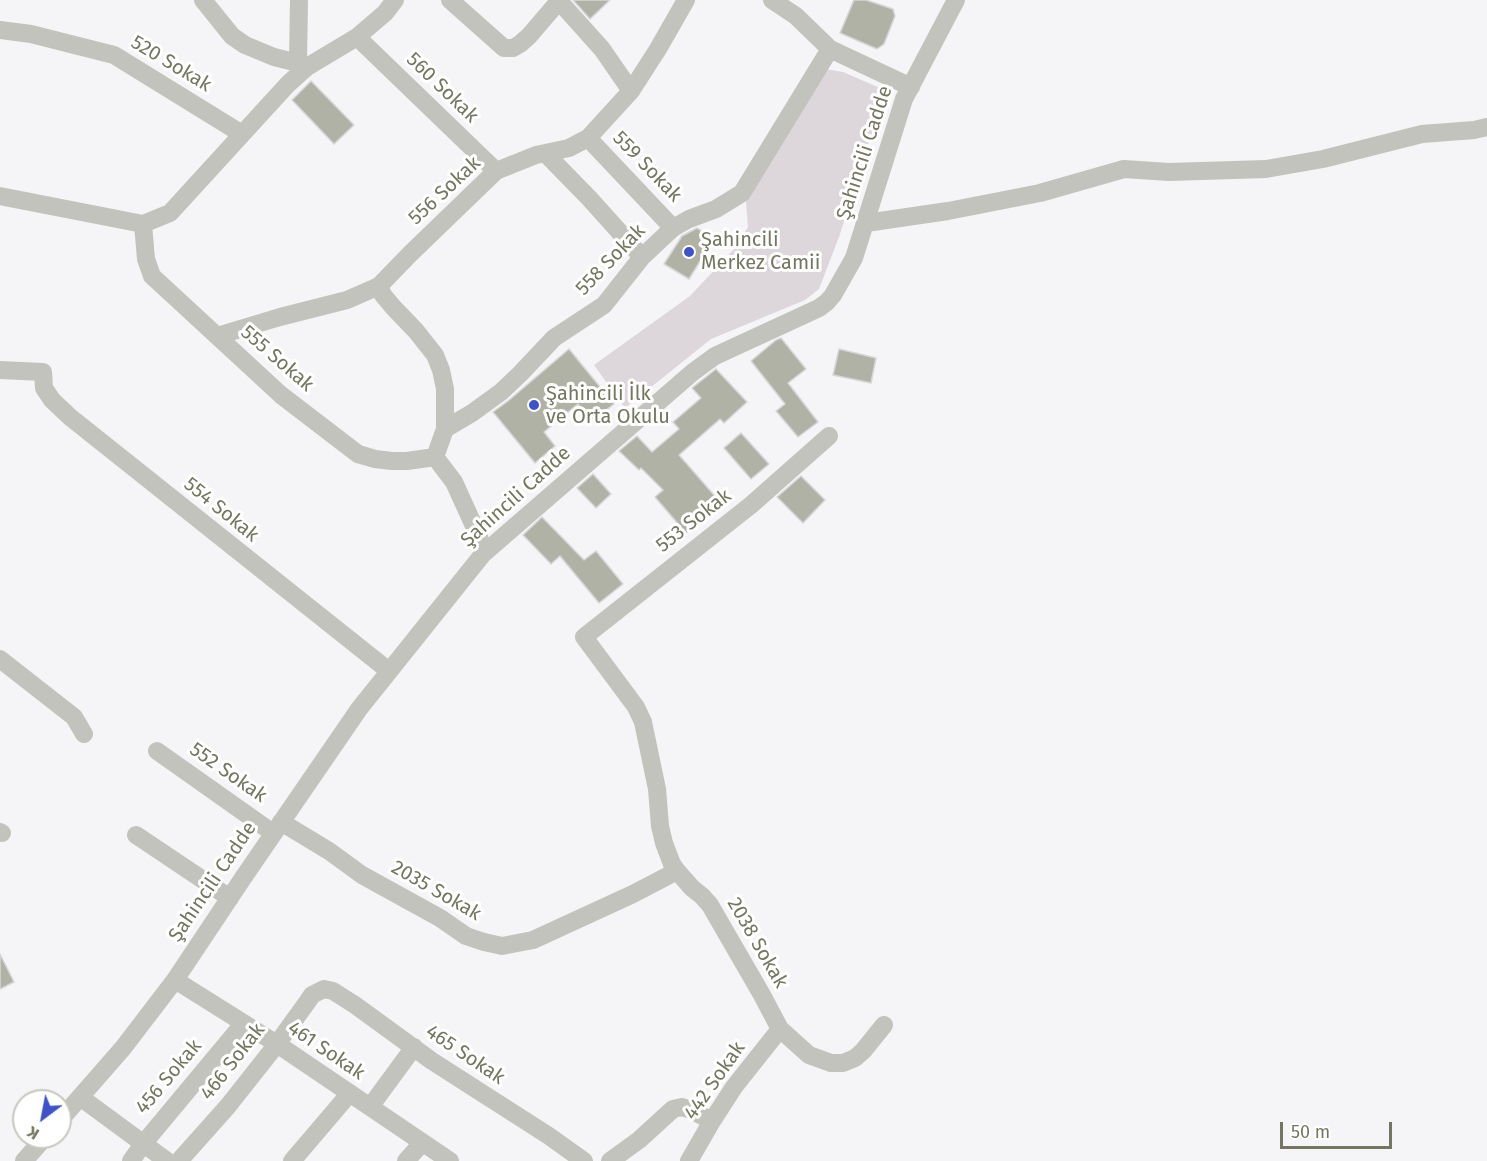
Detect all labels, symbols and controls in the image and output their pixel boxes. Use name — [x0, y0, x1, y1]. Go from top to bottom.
street label: 520 Sokak — [126, 31, 216, 97]
street label: 560 Sokak — [401, 48, 483, 128]
street label: Şahincili Cadde — [832, 83, 898, 223]
street label: 559 Sokak — [607, 127, 687, 207]
street label: 556 Sokak — [404, 152, 486, 230]
street label: 558 Sokak — [571, 219, 651, 301]
place label: Şahincili Merkez Camii — [701, 228, 820, 275]
marker: Şahincili Merkez Camii — [682, 245, 696, 259]
street label: 555 Sokak — [236, 321, 318, 397]
place label: Şahincili İlk ve Orta Okulu — [546, 382, 670, 429]
marker: Şahincili İlk ve Orta Okulu — [527, 398, 541, 412]
street label: Şahincili Cadde — [456, 441, 576, 553]
street label: 554 Sokak — [179, 473, 263, 547]
street label: 553 Sokak — [652, 484, 736, 558]
street label: 552 Sokak — [185, 738, 271, 808]
street label: Şahincili Cadde — [164, 817, 262, 947]
street label: 2035 Sokak — [387, 856, 485, 926]
street label: 2038 Sokak — [721, 893, 793, 993]
street label: 461 Sokak — [283, 1016, 369, 1086]
street label: 466 Sokak — [196, 1019, 270, 1105]
street label: 465 Sokak — [421, 1020, 509, 1090]
street label: 456 Sokak — [131, 1035, 207, 1119]
street label: 442 Sokak — [679, 1037, 751, 1125]
north arrow — [12, 1089, 72, 1149]
scale bar — [1283, 1110, 1396, 1148]
text: 50 m — [1291, 1121, 1330, 1143]
text: K — [24, 1122, 43, 1144]

